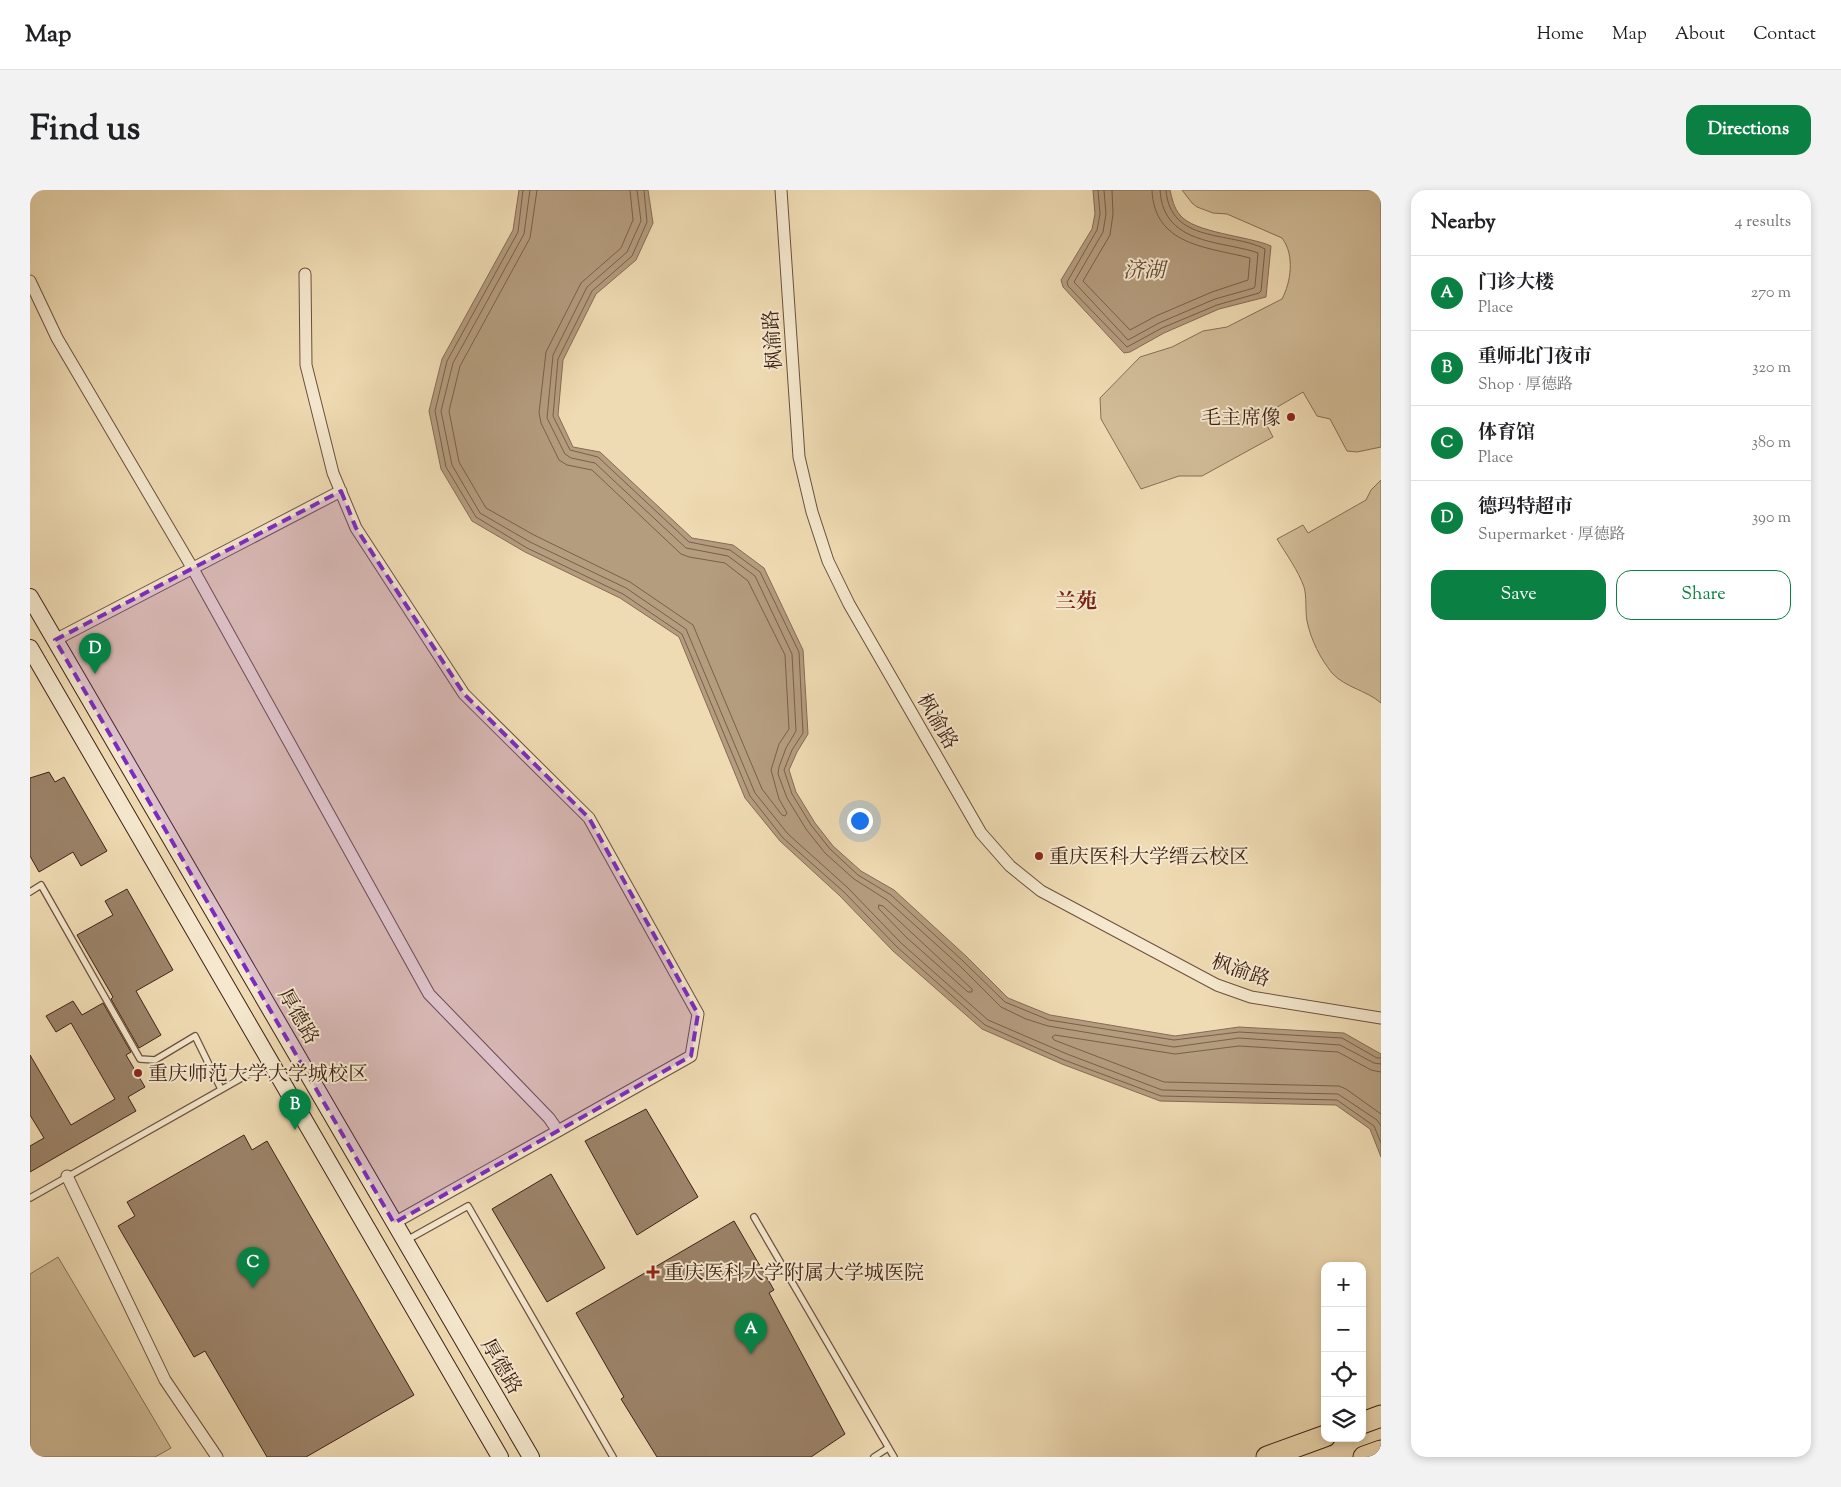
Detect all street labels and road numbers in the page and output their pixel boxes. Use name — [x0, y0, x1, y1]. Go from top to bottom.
street label: 枫渝路 — [758, 309, 791, 371]
street label: 枫渝路 — [908, 689, 963, 755]
street label: 枫渝路 — [1207, 949, 1273, 996]
street label: 厚德路 — [269, 984, 324, 1050]
street label: 厚德路 — [472, 1334, 527, 1400]

